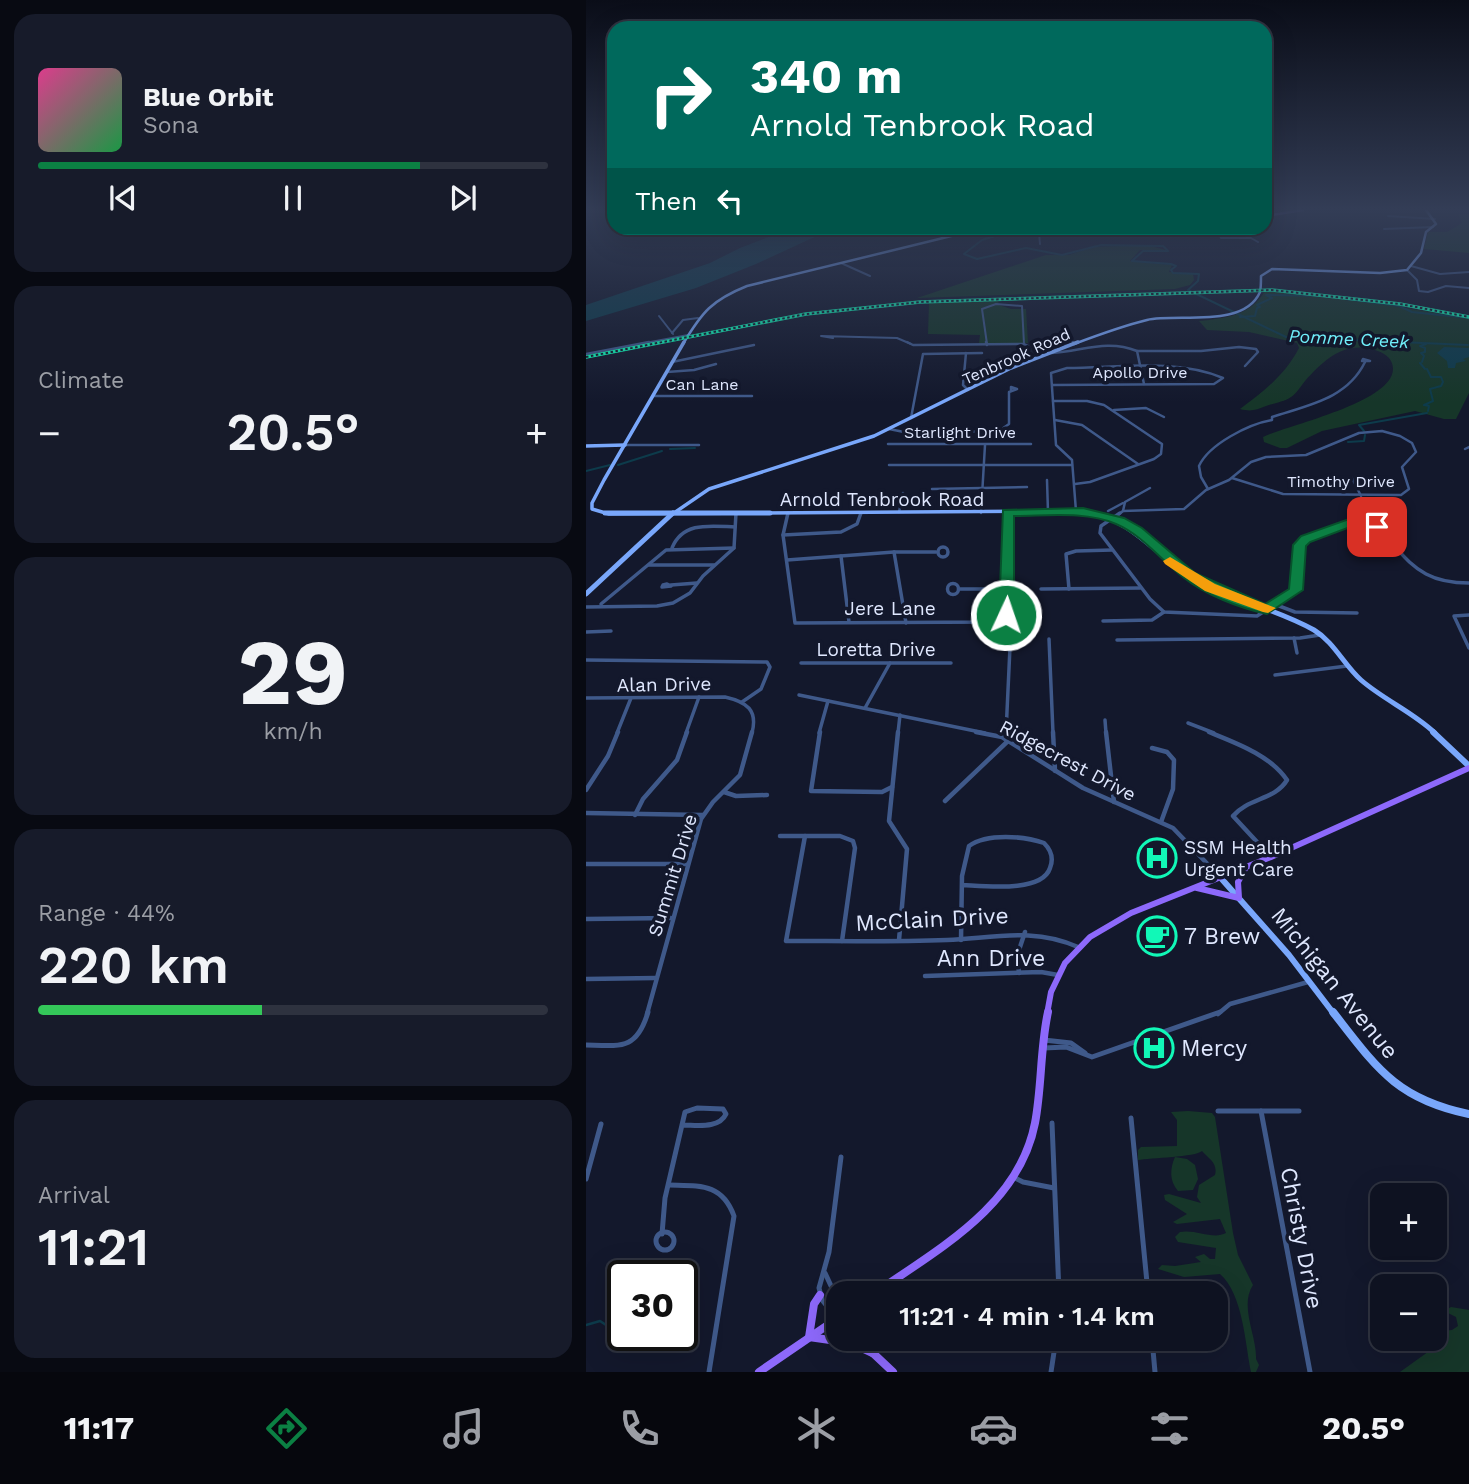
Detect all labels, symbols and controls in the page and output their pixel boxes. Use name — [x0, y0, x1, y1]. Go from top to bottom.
text: 340 m — [750, 47, 902, 105]
icon: right — [635, 49, 726, 140]
text: Blue Orbit — [143, 82, 273, 112]
text: Arnold Tenbrook Road — [750, 106, 1095, 144]
text: Sona — [143, 112, 199, 139]
icon: previous — [104, 179, 142, 217]
icon: pause — [274, 179, 312, 217]
icon: next — [444, 179, 482, 217]
icon: left — [711, 182, 749, 220]
text: Then — [635, 186, 697, 216]
street label: Tenbrook Road — [959, 324, 1073, 389]
water label: Pomme Creek — [1288, 325, 1411, 352]
street label: Apollo Drive — [1093, 363, 1187, 382]
text: Climate — [38, 367, 124, 394]
street label: Can Lane — [665, 375, 739, 394]
text: 20.5° — [227, 402, 359, 463]
text: − — [38, 411, 61, 455]
text: + — [525, 411, 548, 455]
street label: Starlight Drive — [904, 423, 1016, 442]
street label: Timothy Drive — [1287, 472, 1395, 491]
street label: Arnold Tenbrook Road — [780, 488, 984, 511]
pin — [1347, 497, 1407, 557]
icon: arrive — [1358, 508, 1396, 546]
position arrow — [969, 578, 1043, 652]
street label: Jere Lane — [844, 597, 936, 620]
text: 29 — [238, 619, 348, 726]
street label: Loretta Drive — [816, 638, 936, 661]
street label: Alan Drive — [617, 672, 712, 697]
street label: Ridgecrest Drive — [996, 715, 1140, 806]
text: km/h — [263, 718, 323, 745]
street label: Summit Drive — [643, 811, 702, 939]
place label: SSM Health Urgent Care — [1184, 836, 1294, 881]
hospital icon: SSM Health Urgent Care — [1136, 837, 1178, 879]
text: Range · 44% — [38, 900, 175, 927]
street label: McClain Drive — [855, 902, 1009, 937]
street label: Michigan Avenue — [1265, 902, 1404, 1064]
cafe icon: 7 Brew — [1136, 915, 1178, 957]
place label: 7 Brew — [1184, 923, 1260, 950]
text: 220 km — [38, 935, 229, 996]
street label: Ann Drive — [937, 945, 1045, 972]
hospital icon: Mercy — [1133, 1027, 1175, 1069]
place label: Mercy — [1181, 1035, 1247, 1062]
street label: Christy Drive — [1275, 1165, 1328, 1311]
text: Arrival — [38, 1182, 110, 1209]
map controls — [1370, 1183, 1447, 1351]
button: + — [1370, 1183, 1447, 1260]
text: 11:21 — [38, 1217, 149, 1278]
speed limit sign: 30 — [607, 1260, 698, 1351]
button: − — [1370, 1274, 1447, 1351]
text: 11:21 · 4 min · 1.4 km — [899, 1301, 1155, 1331]
icon: directions — [262, 1404, 311, 1453]
icon: music — [439, 1404, 488, 1453]
icon: phone — [615, 1404, 664, 1453]
icon: climate — [792, 1404, 841, 1453]
icon: car — [969, 1404, 1018, 1453]
icon: filters — [1145, 1404, 1194, 1453]
text: 11:17 — [64, 1409, 134, 1447]
text: 20.5° — [1322, 1409, 1405, 1447]

